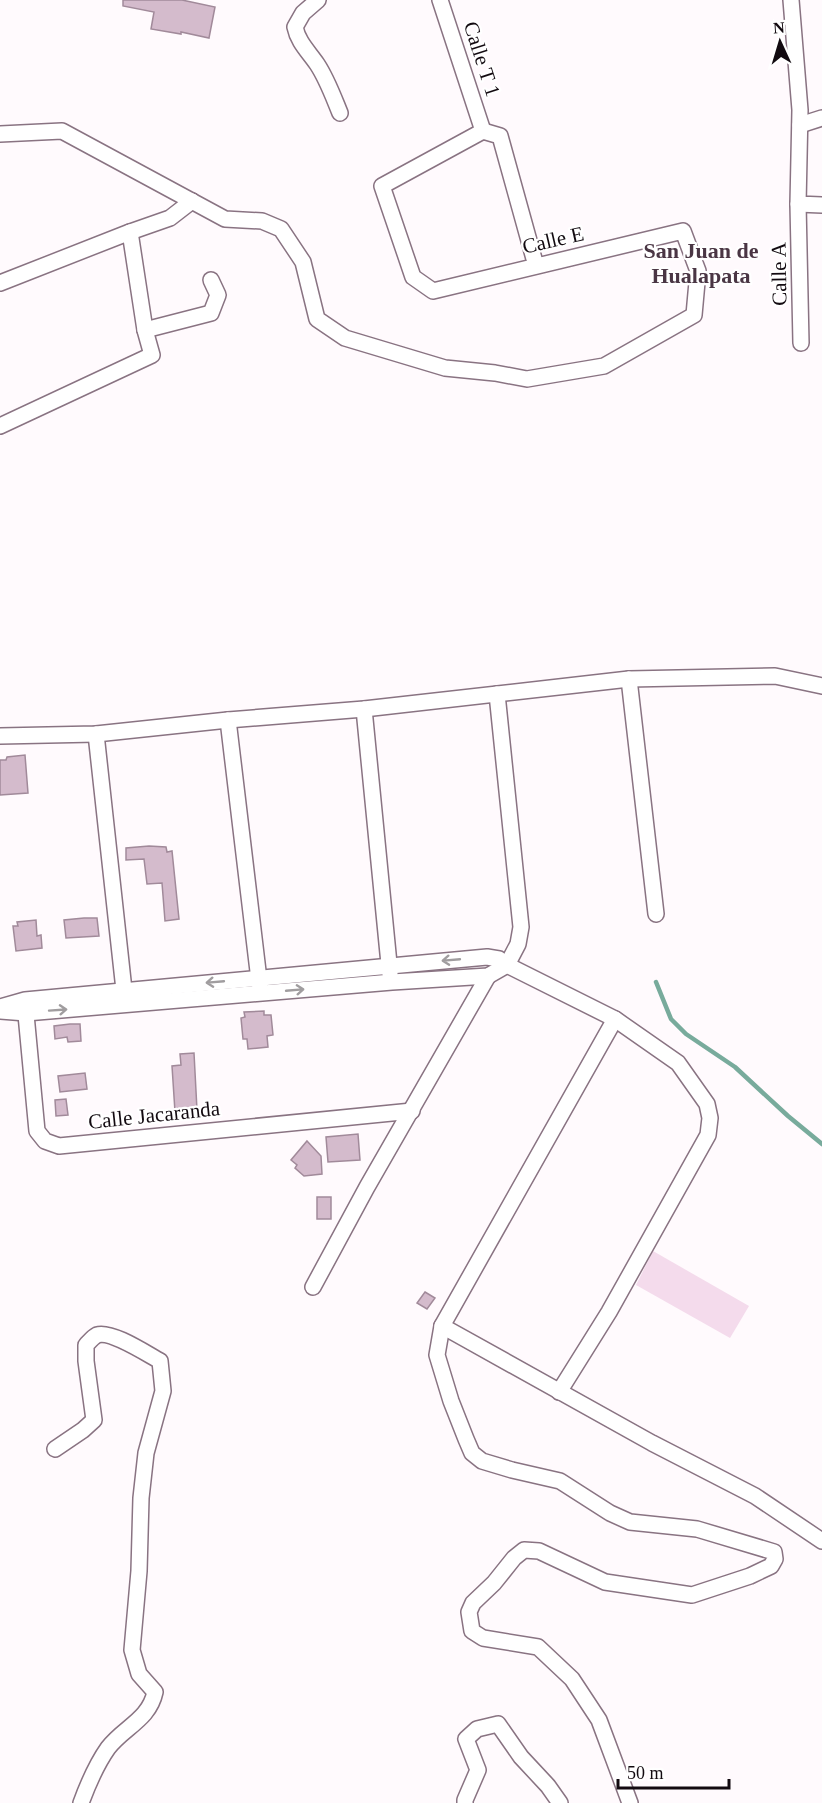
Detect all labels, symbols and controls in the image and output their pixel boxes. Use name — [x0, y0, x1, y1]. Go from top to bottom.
north arrow — [750, 12, 810, 72]
street label: Calle T 1 — [459, 18, 505, 100]
text: N — [773, 19, 786, 36]
street label: Calle E — [520, 221, 586, 259]
district label: San Juan de Hualapata — [644, 238, 759, 288]
street label: Calle A — [766, 241, 792, 306]
one-way arrow — [441, 955, 461, 966]
one-way arrow — [205, 977, 225, 988]
one-way arrow — [284, 985, 304, 996]
one-way arrow — [48, 1005, 68, 1016]
street label: Calle Jacaranda — [87, 1096, 222, 1134]
scale bar — [618, 1752, 729, 1790]
text: 50 m — [627, 1763, 664, 1783]

